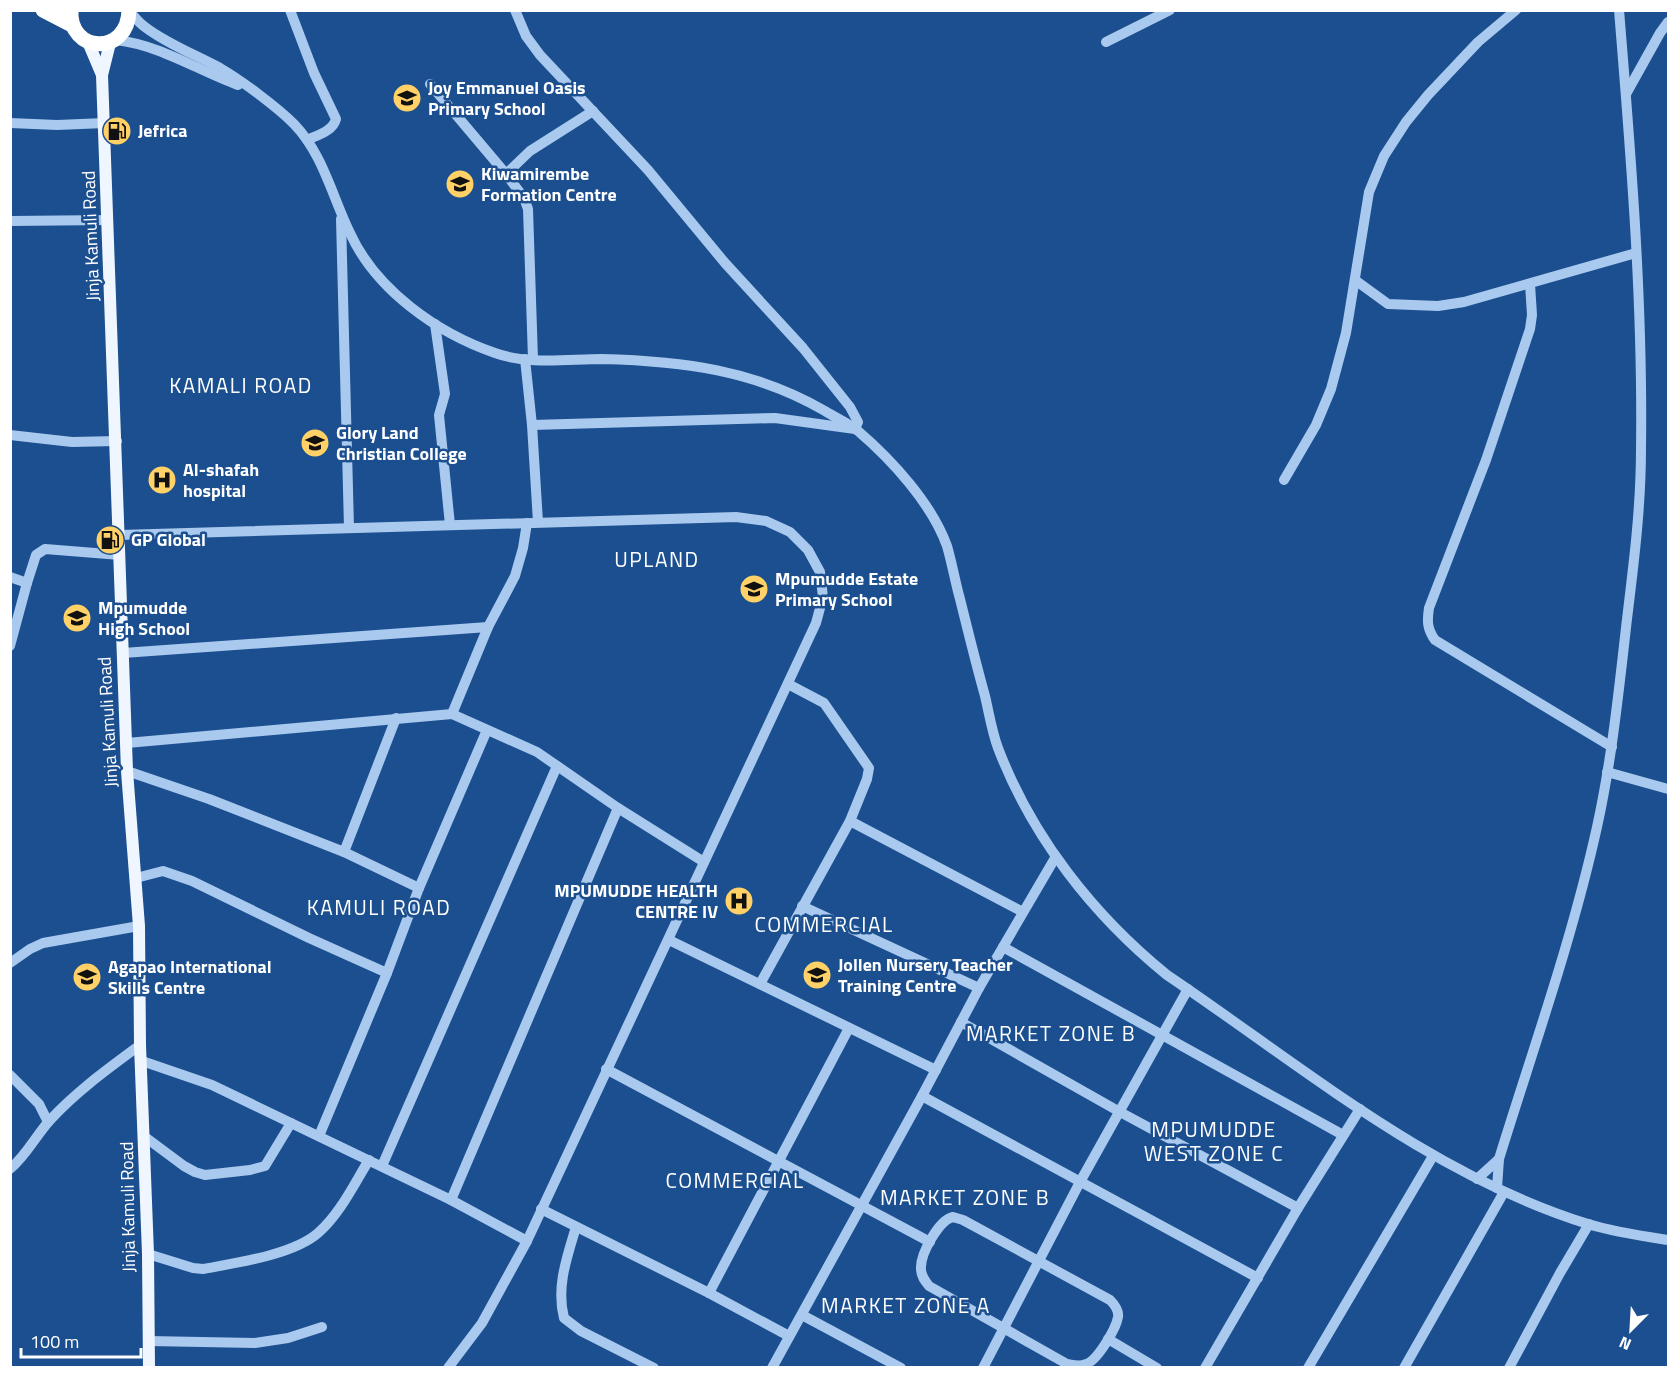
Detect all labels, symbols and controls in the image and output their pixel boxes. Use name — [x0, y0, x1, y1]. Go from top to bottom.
place label: Joy Emmanuel Oasis Primary School — [428, 74, 586, 122]
school or university icon: Joy Emmanuel Oasis Primary School — [391, 82, 423, 114]
fuel station icon: Jefrica — [101, 115, 133, 147]
place label: Jefrica — [138, 117, 188, 144]
place label: Kiwamirembe Formation Centre — [481, 160, 617, 208]
school or university icon: Kiwamirembe Formation Centre — [444, 168, 476, 200]
street label: Jinja Kamuli Road — [75, 170, 106, 302]
district label: KAMALI ROAD — [169, 369, 313, 401]
place label: Glory Land Christian College — [336, 419, 467, 467]
school or university icon: Glory Land Christian College — [299, 427, 331, 459]
place label: Al-shafah hospital — [183, 456, 259, 504]
hospital icon: Al-shafah hospital — [146, 464, 178, 496]
fuel station icon: GP Global — [94, 524, 126, 556]
place label: GP Global — [131, 526, 206, 553]
district label: UPLAND — [614, 543, 700, 575]
place label: Mpumudde Estate Primary School — [775, 565, 918, 613]
school or university icon: Mpumudde Estate Primary School — [738, 573, 770, 605]
place label: Mpumudde High School — [98, 594, 190, 642]
school or university icon: Mpumudde High School — [61, 602, 93, 634]
street label: Jinja Kamuli Road — [91, 656, 124, 788]
place label: MPUMUDDE HEALTH CENTRE IV — [554, 877, 718, 925]
hospital icon: MPUMUDDE HEALTH CENTRE IV — [723, 885, 755, 917]
district label: KAMULI ROAD — [307, 891, 451, 923]
district label: COMMERCIAL — [754, 908, 894, 940]
place label: Jollen Nursery Teacher Training Centre — [838, 951, 1013, 999]
place label: Agapao International Skills Centre — [108, 953, 272, 1001]
school or university icon: Jollen Nursery Teacher Training Centre — [801, 959, 833, 991]
school or university icon: Agapao International Skills Centre — [71, 961, 103, 993]
district label: MARKET ZONE B — [966, 1017, 1136, 1049]
district label: MPUMUDDE WEST ZONE C — [1144, 1113, 1284, 1169]
street label: Jinja Kamuli Road — [113, 1141, 142, 1273]
district label: COMMERCIAL — [665, 1164, 805, 1196]
district label: MARKET ZONE B — [880, 1181, 1050, 1213]
district label: MARKET ZONE A — [821, 1289, 991, 1321]
north arrow — [1601, 1300, 1661, 1360]
scale bar — [21, 1321, 141, 1359]
text: 100 m — [30, 1328, 79, 1355]
text: N — [1615, 1330, 1635, 1357]

